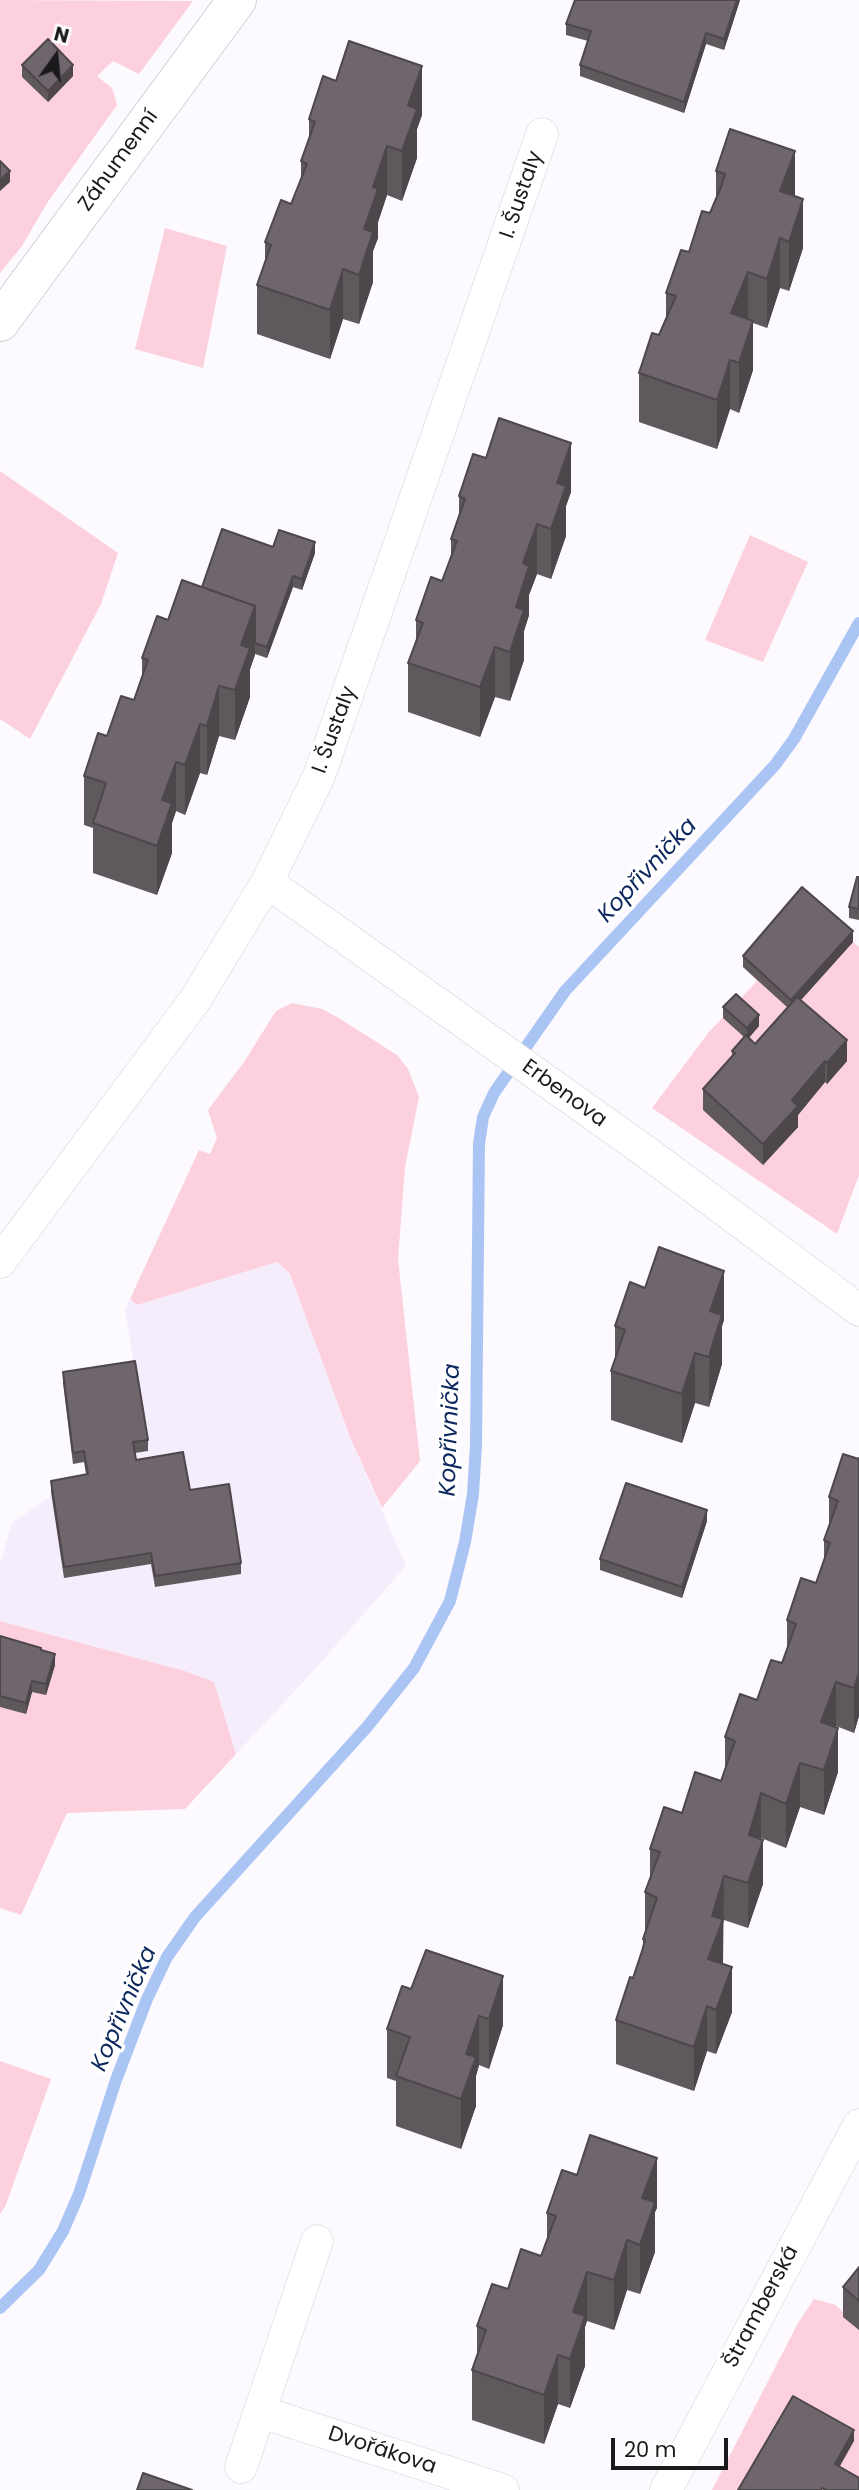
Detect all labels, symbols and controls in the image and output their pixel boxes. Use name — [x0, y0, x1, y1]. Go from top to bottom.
text: N — [51, 20, 72, 50]
north arrow — [21, 21, 91, 91]
street label: Záhumenní — [74, 105, 164, 217]
street label: I. Šustaly — [495, 148, 549, 242]
street label: I. Šustaly — [308, 683, 362, 777]
water label: Kopřivnička — [593, 813, 703, 929]
street label: Erbenova — [517, 1055, 611, 1133]
water label: Kopřivnička — [435, 1363, 467, 1497]
water label: Kopřivnička — [86, 1942, 164, 2076]
street label: Štramberská — [719, 2242, 805, 2372]
street label: Dvořákova — [325, 2422, 439, 2480]
scale bar — [614, 2424, 731, 2468]
text: 20 m — [624, 2435, 677, 2464]

